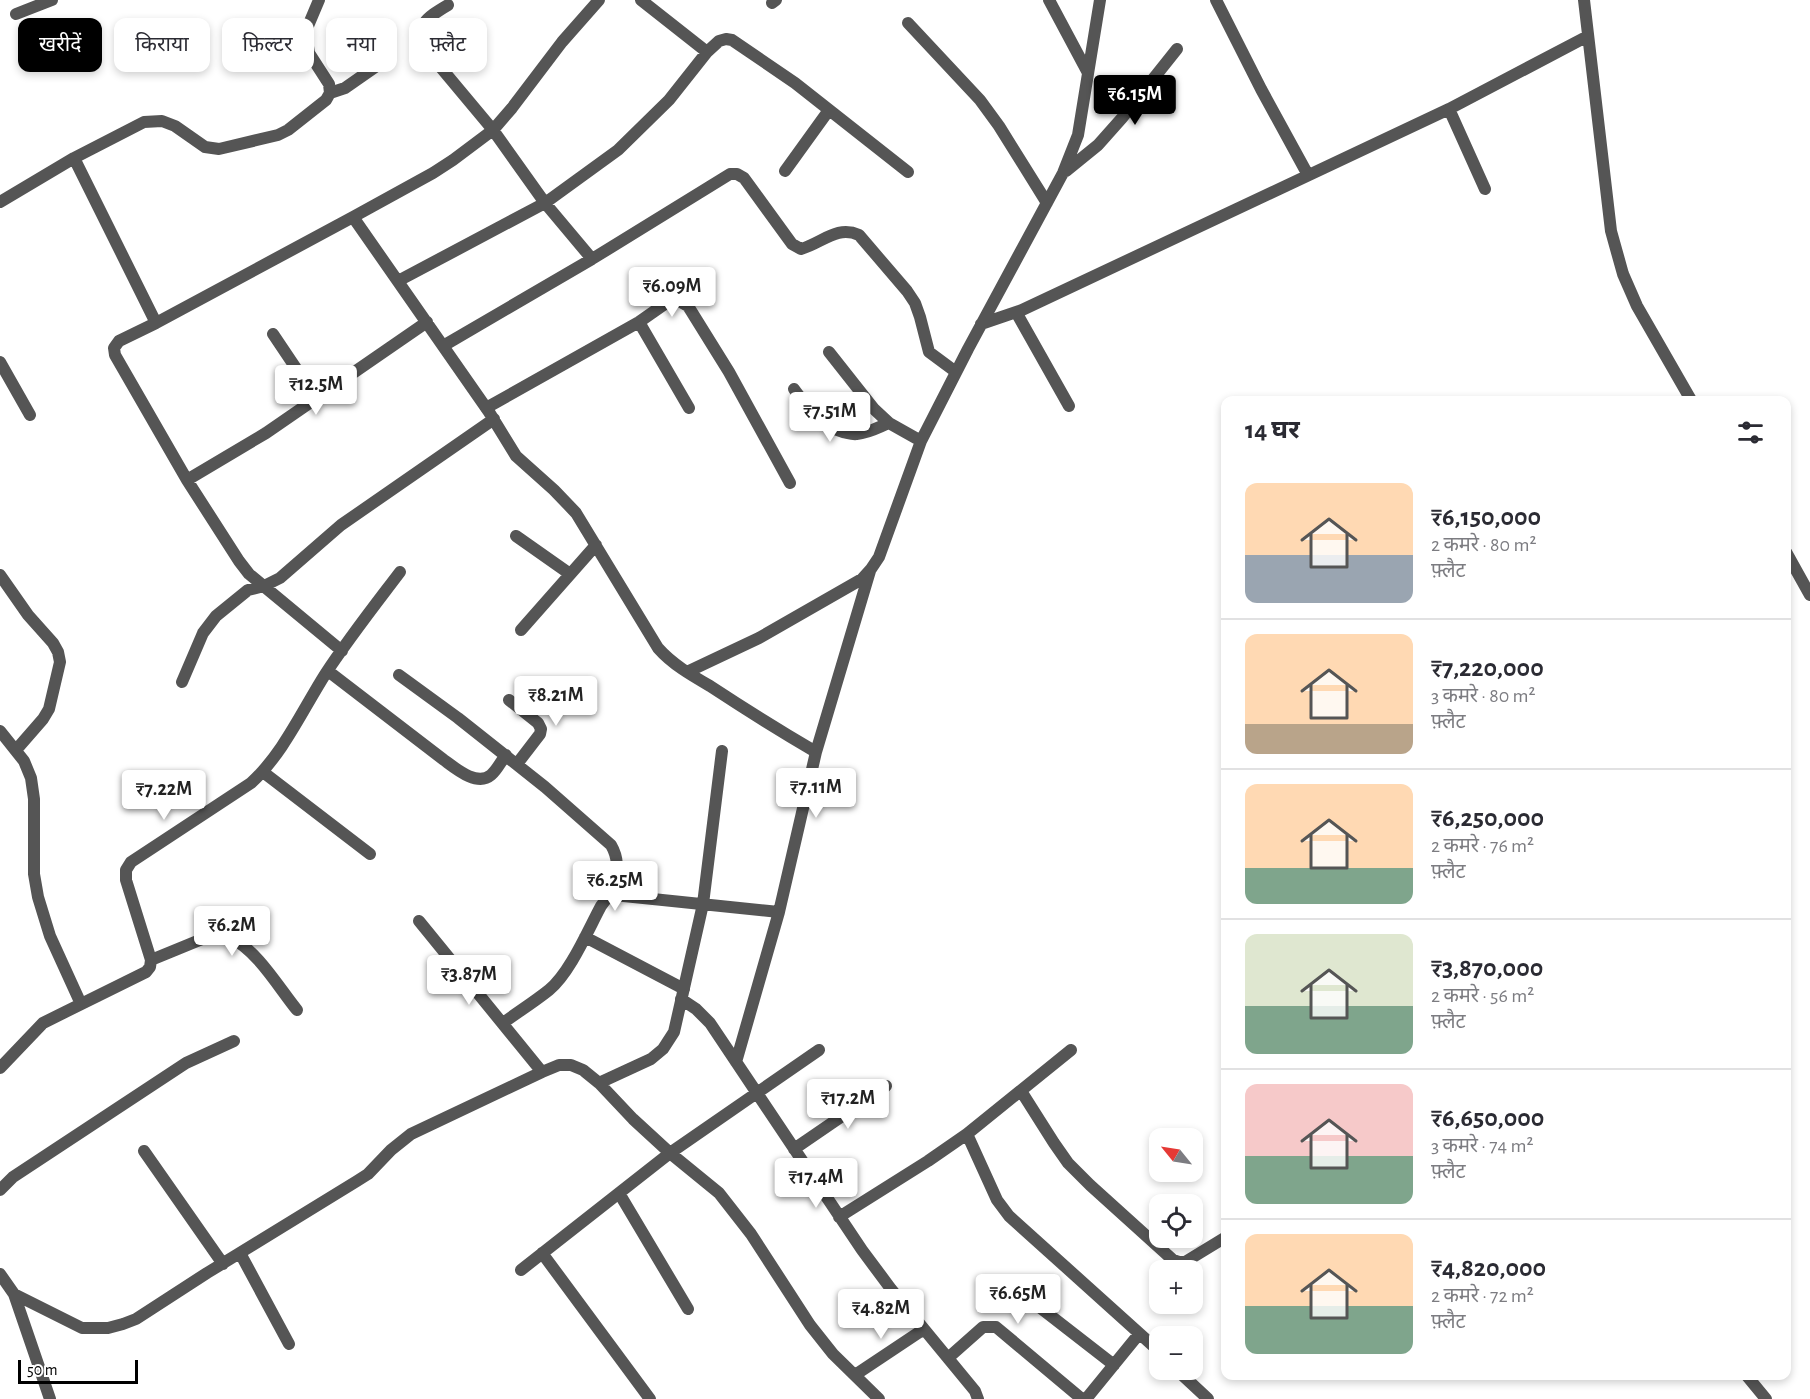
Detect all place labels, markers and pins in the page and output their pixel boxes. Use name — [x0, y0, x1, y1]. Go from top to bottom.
pin: ₹6.15M — [1086, 75, 1184, 126]
pin: ₹6.09M — [623, 267, 721, 318]
pin: ₹12.5M — [267, 365, 365, 416]
pin: ₹7.51M — [781, 392, 879, 443]
pin: ₹8.21M — [507, 676, 605, 727]
pin: ₹7.11M — [767, 768, 865, 819]
pin: ₹7.22M — [115, 770, 213, 821]
pin: ₹6.25M — [566, 861, 664, 912]
pin: ₹6.2M — [190, 906, 274, 957]
pin: ₹3.87M — [420, 955, 518, 1006]
pin: ₹17.2M — [799, 1079, 897, 1130]
pin: ₹17.4M — [767, 1158, 865, 1209]
pin: ₹6.65M — [969, 1274, 1067, 1325]
pin: ₹4.82M — [832, 1289, 930, 1340]

